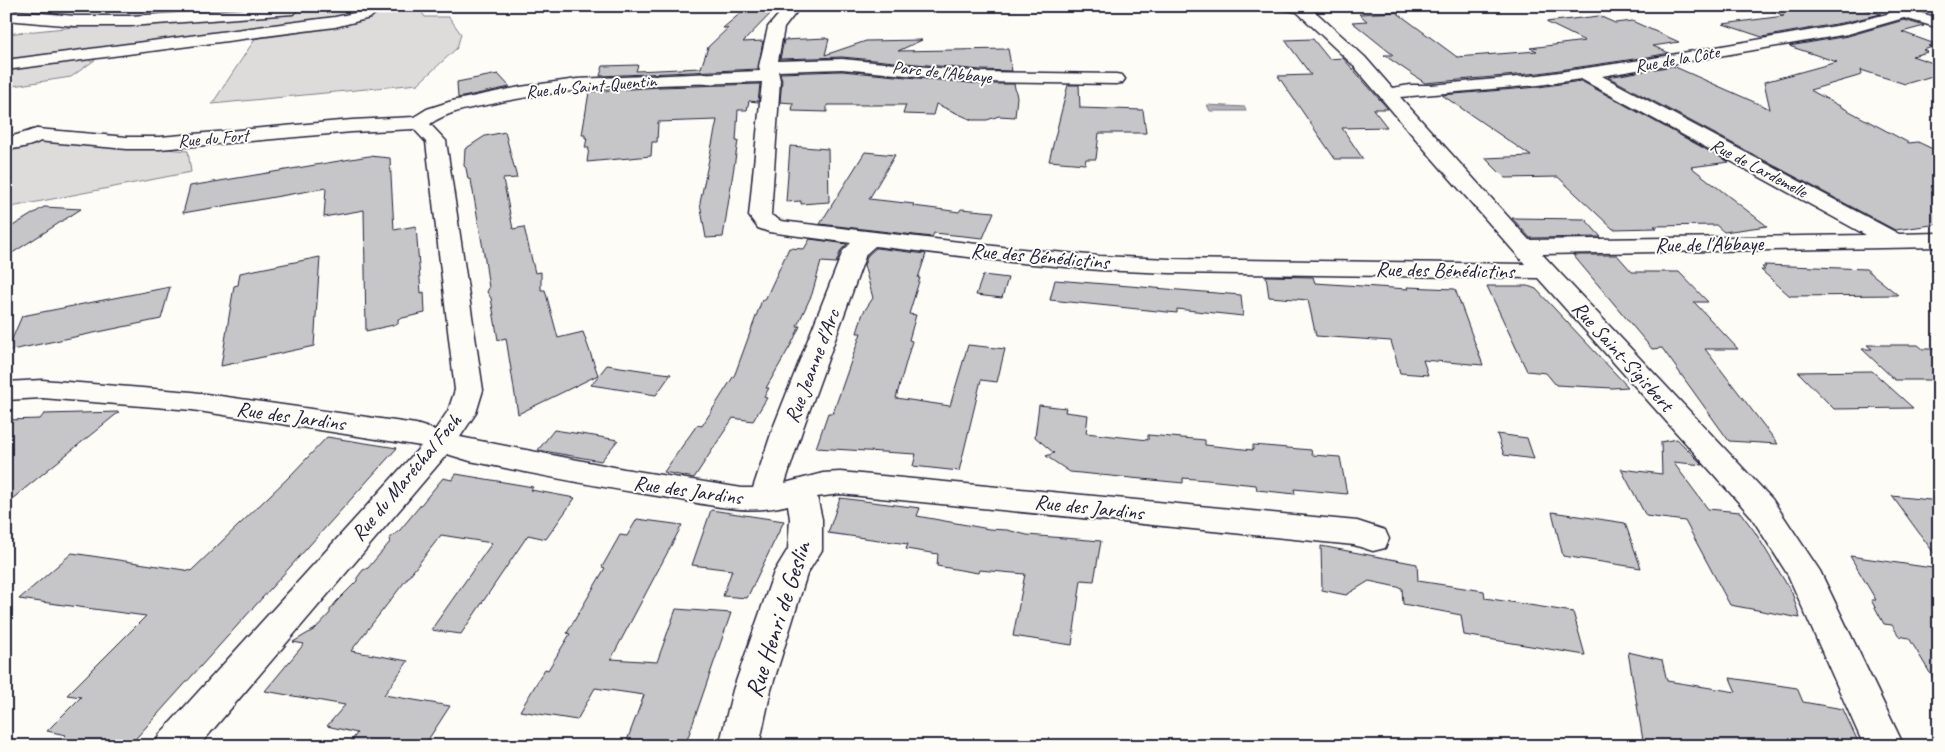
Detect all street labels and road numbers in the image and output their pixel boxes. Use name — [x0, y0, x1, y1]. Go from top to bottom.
street label: Rue de la Côte — [1633, 41, 1722, 77]
street label: Parc de l'Abbaye — [891, 56, 994, 88]
street label: Rue du Saint-Quentin — [525, 69, 658, 103]
street label: Rue du Fort — [177, 124, 252, 152]
street label: Rue de Lardemelle — [1707, 133, 1812, 203]
street label: Rue de l'Abbaye — [1655, 230, 1765, 258]
street label: Rue des Bénédictins — [970, 237, 1112, 275]
street label: Rue des Bénédictins — [1375, 256, 1516, 284]
street label: Rue Saint-Sigisbert — [1567, 295, 1681, 418]
street label: Rue Jeanne d'Arc — [778, 304, 846, 426]
street label: Rue des Jardins — [235, 396, 349, 437]
street label: Rue du Maréchal Foch — [345, 407, 468, 546]
street label: Rue des Jardins — [632, 470, 746, 511]
street label: Rue des Jardins — [1033, 488, 1147, 526]
street label: Rue Henri de Geslin — [738, 536, 819, 701]

